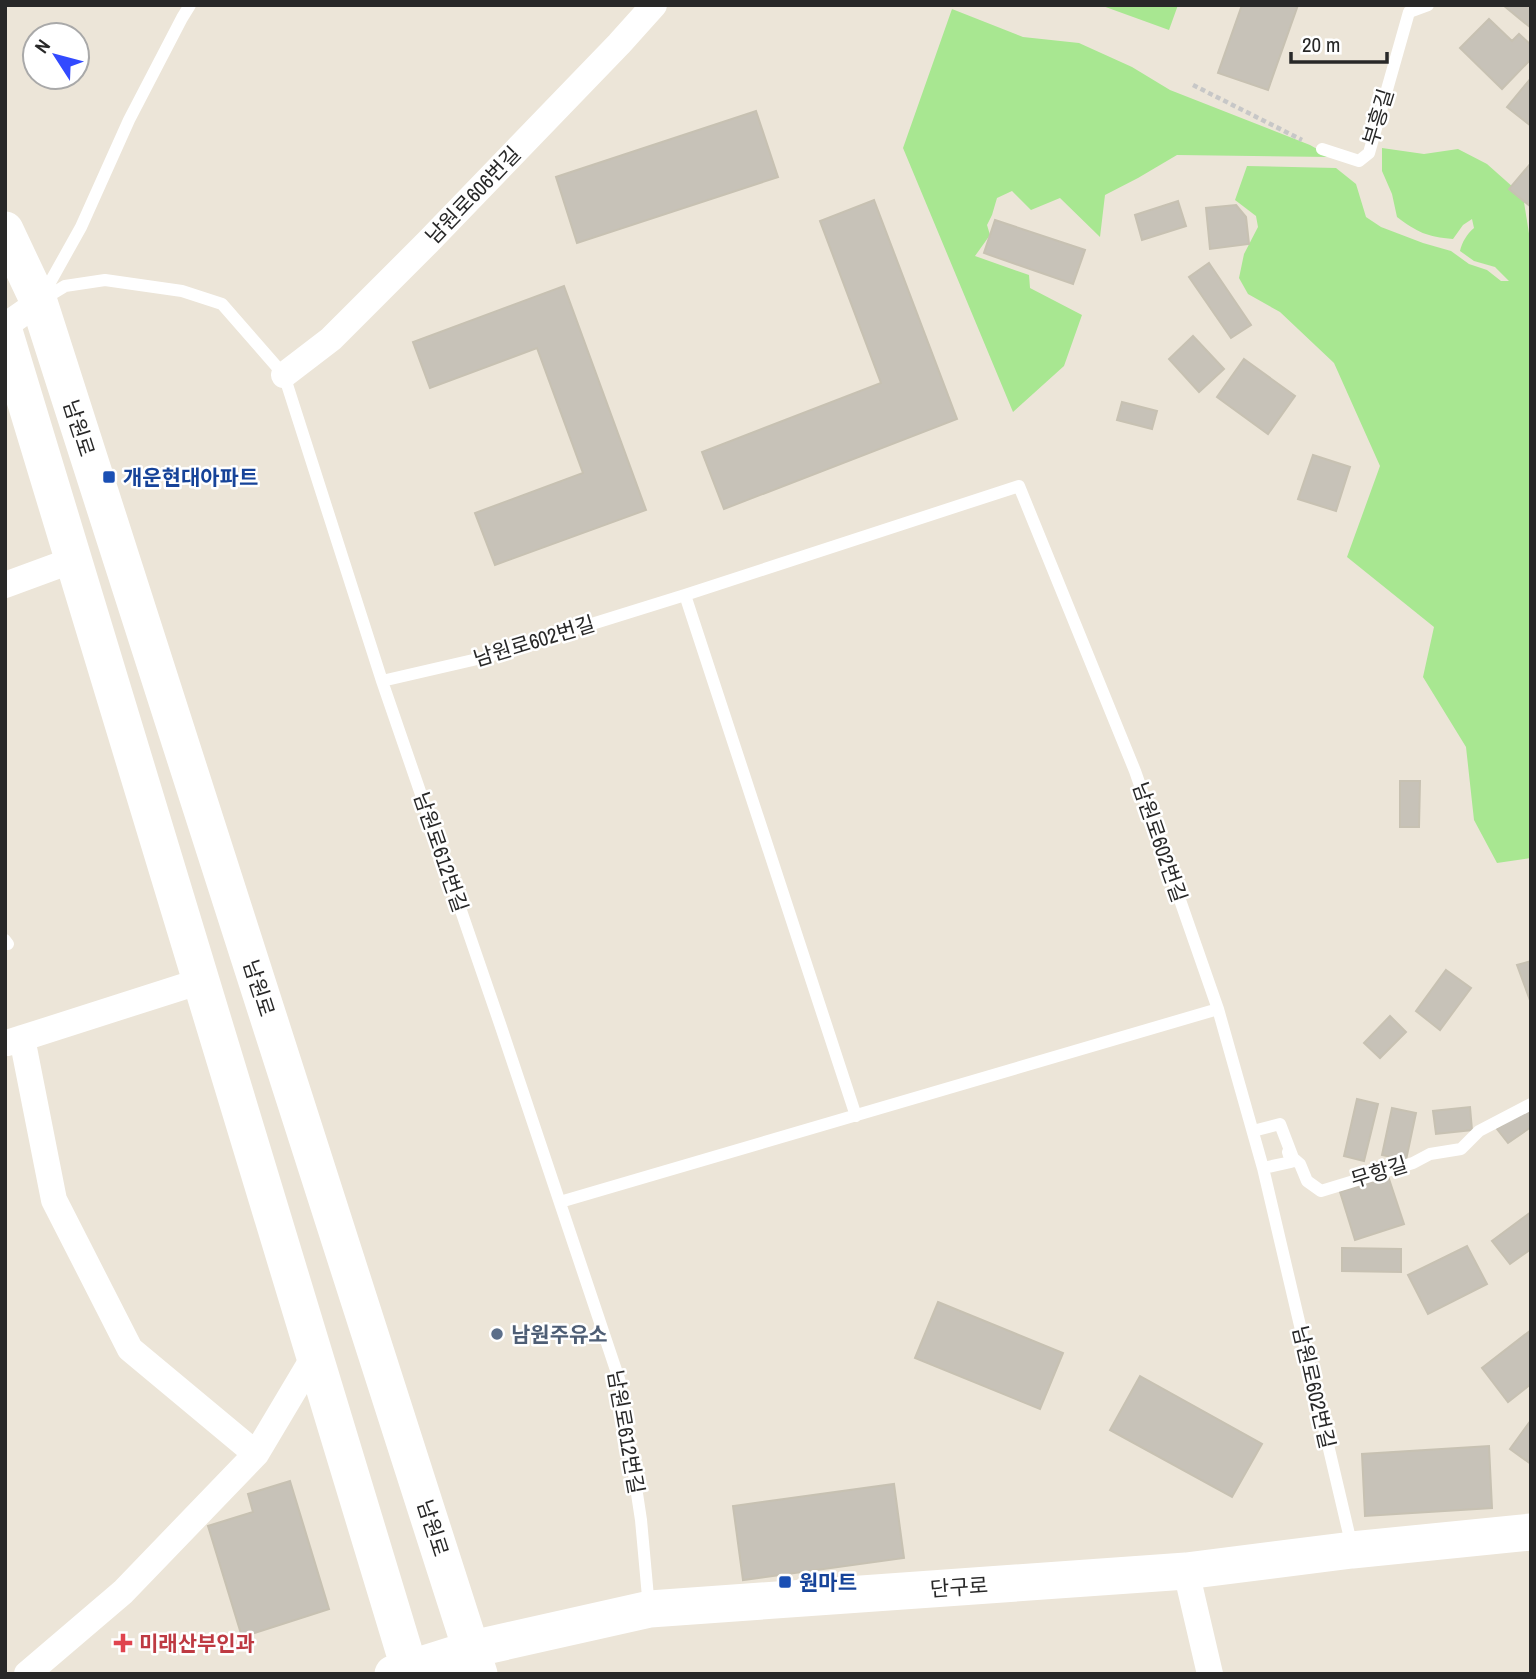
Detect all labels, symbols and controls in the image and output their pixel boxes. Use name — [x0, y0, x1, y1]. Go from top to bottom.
north arrow — [21, 21, 91, 91]
scale bar — [1291, 21, 1387, 65]
text: 20 m — [1302, 30, 1340, 59]
text: N — [28, 34, 56, 58]
street label: 부흥길 — [1356, 85, 1400, 149]
street label: 남원로606번길 — [419, 140, 527, 250]
street label: 남원로 — [56, 396, 102, 460]
place label: 개운현대아파트 — [123, 463, 258, 492]
marker: 개운현대아파트 — [101, 469, 117, 485]
street label: 남원로602번길 — [470, 609, 598, 673]
street label: 남원로602번길 — [1126, 778, 1194, 906]
street label: 남원로612번길 — [407, 788, 475, 916]
street label: 남원로 — [236, 956, 282, 1020]
street label: 무항길 — [1347, 1150, 1411, 1194]
place label: 남원주유소 — [511, 1320, 608, 1349]
street label: 남원로602번길 — [1286, 1323, 1342, 1451]
marker: 남원주유소 — [489, 1326, 505, 1342]
street label: 남원로612번길 — [601, 1368, 651, 1496]
street label: 남원로 — [410, 1496, 456, 1560]
place label: 원마트 — [799, 1568, 857, 1597]
street label: 단구로 — [929, 1571, 989, 1603]
marker: 원마트 — [777, 1574, 793, 1590]
place label: 미래산부인과 — [139, 1629, 255, 1658]
marker: 미래산부인과 — [113, 1633, 133, 1653]

